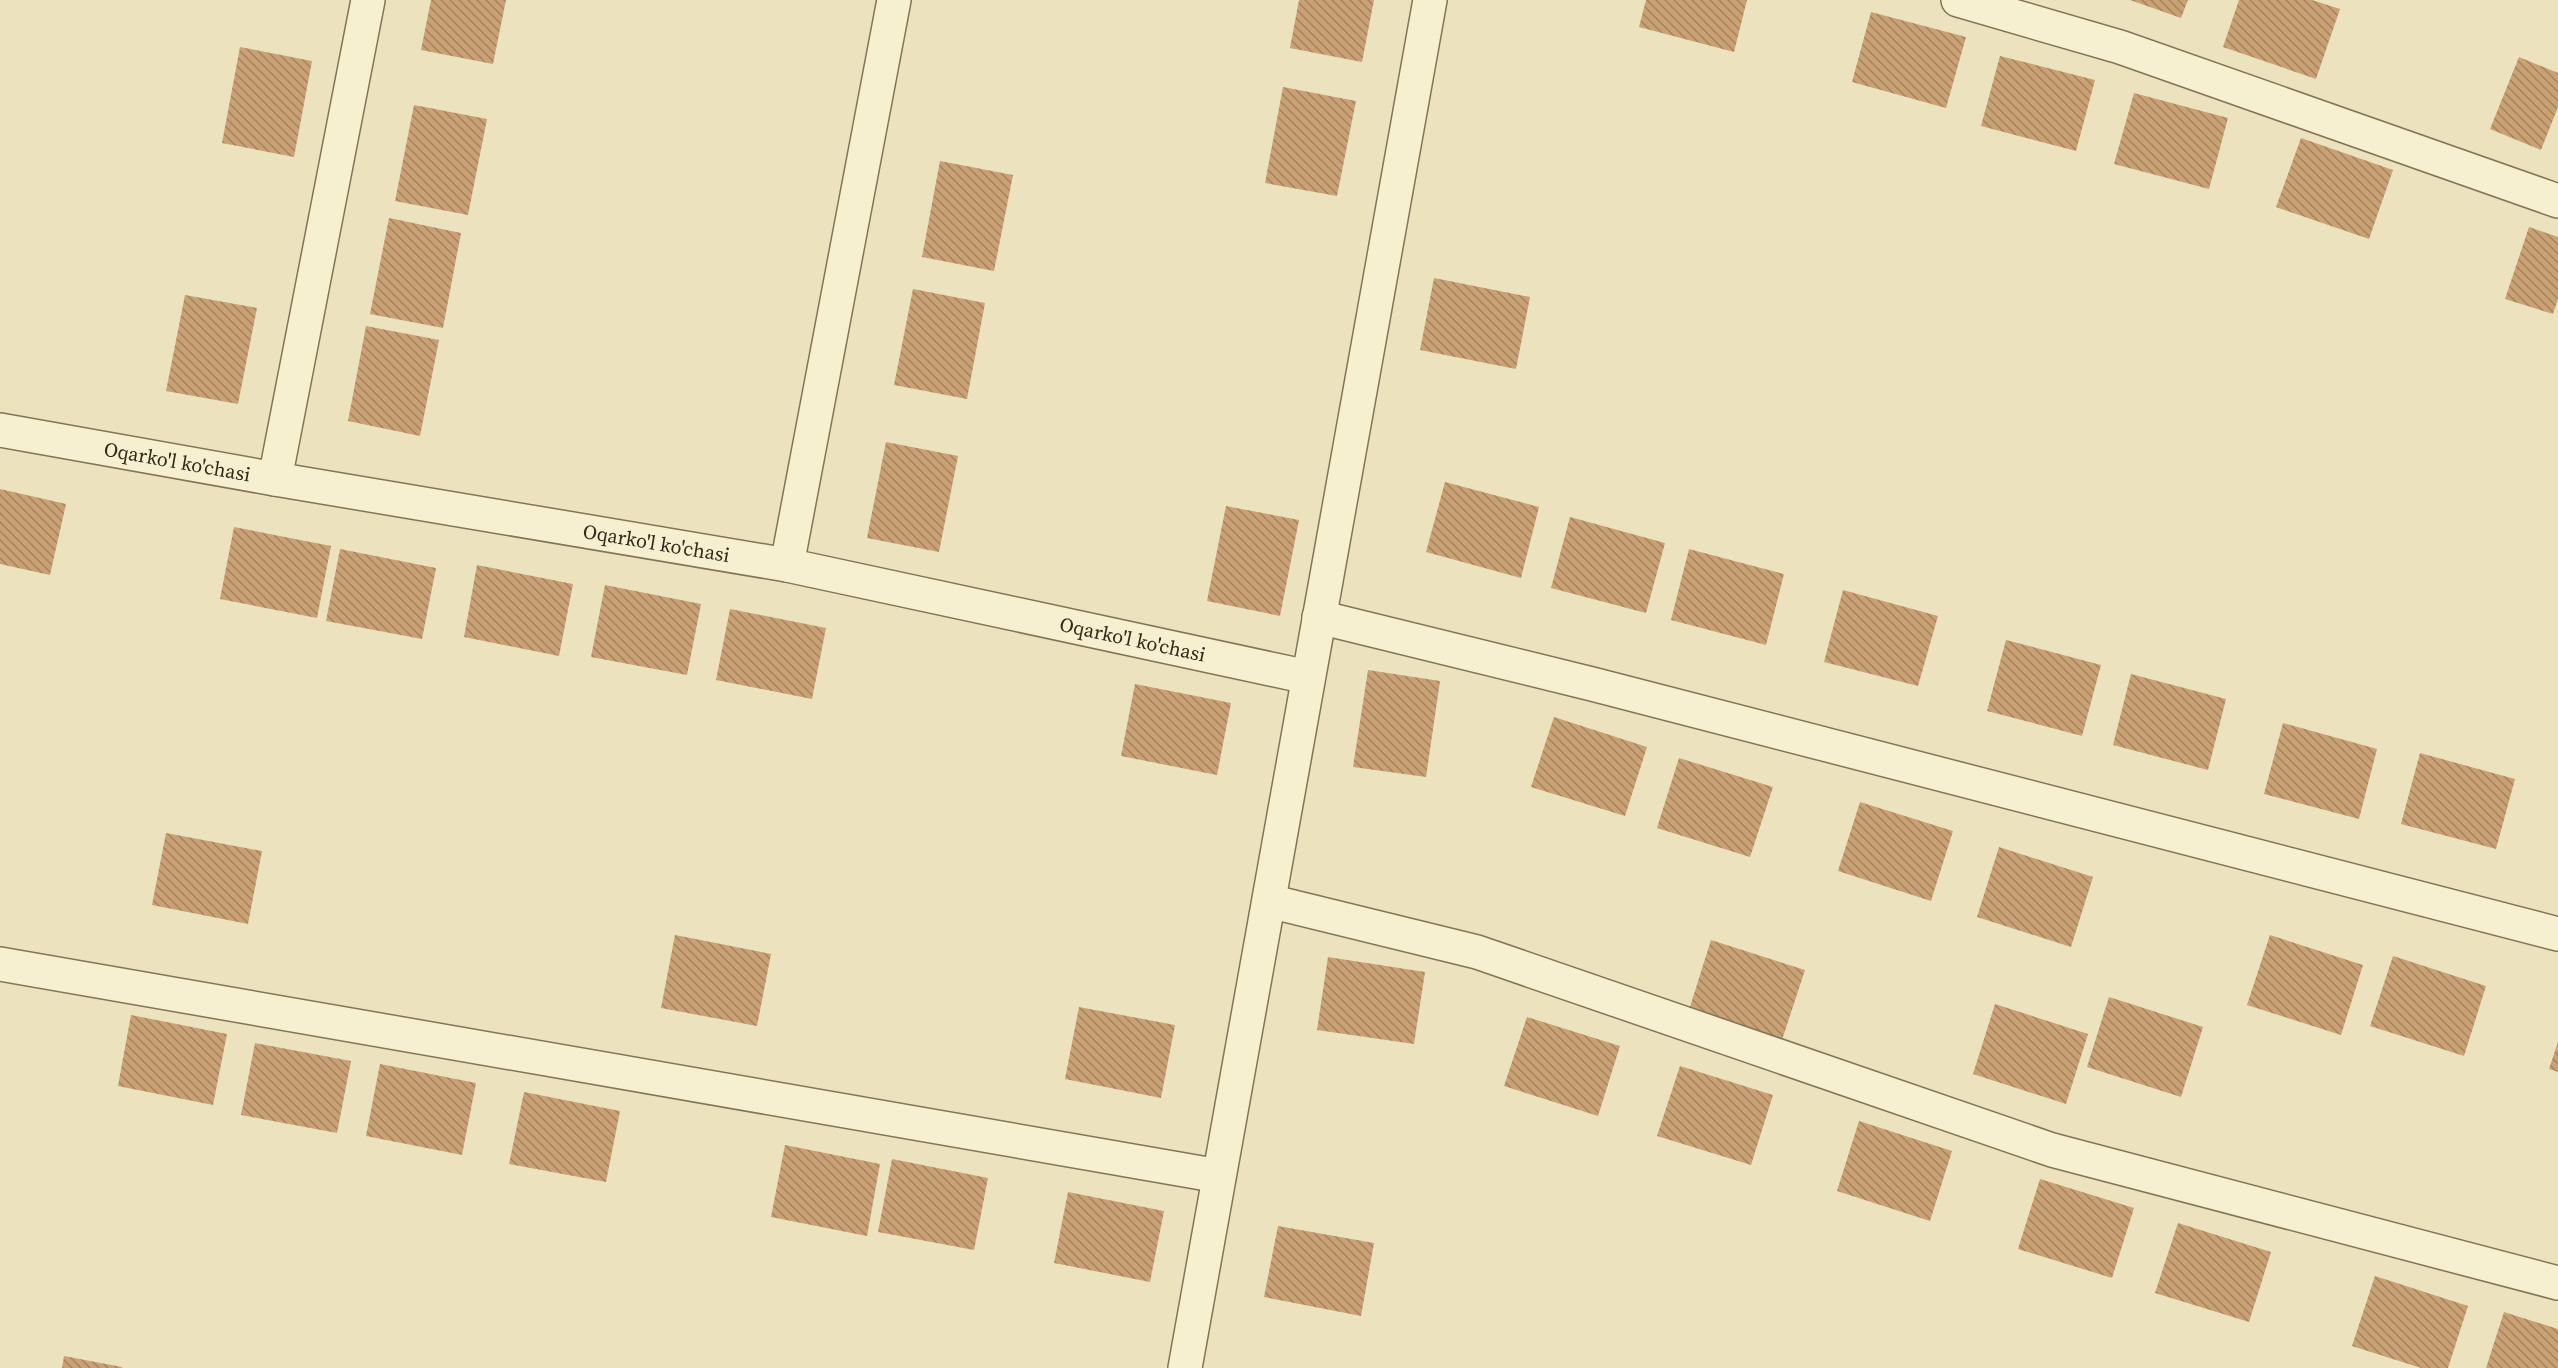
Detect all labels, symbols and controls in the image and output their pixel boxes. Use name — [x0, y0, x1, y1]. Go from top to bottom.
street label: Oqarko'l ko'chasi — [102, 435, 253, 488]
street label: Oqarko'l ko'chasi — [581, 517, 732, 569]
street label: Oqarko'l ko'chasi — [1057, 610, 1208, 669]

